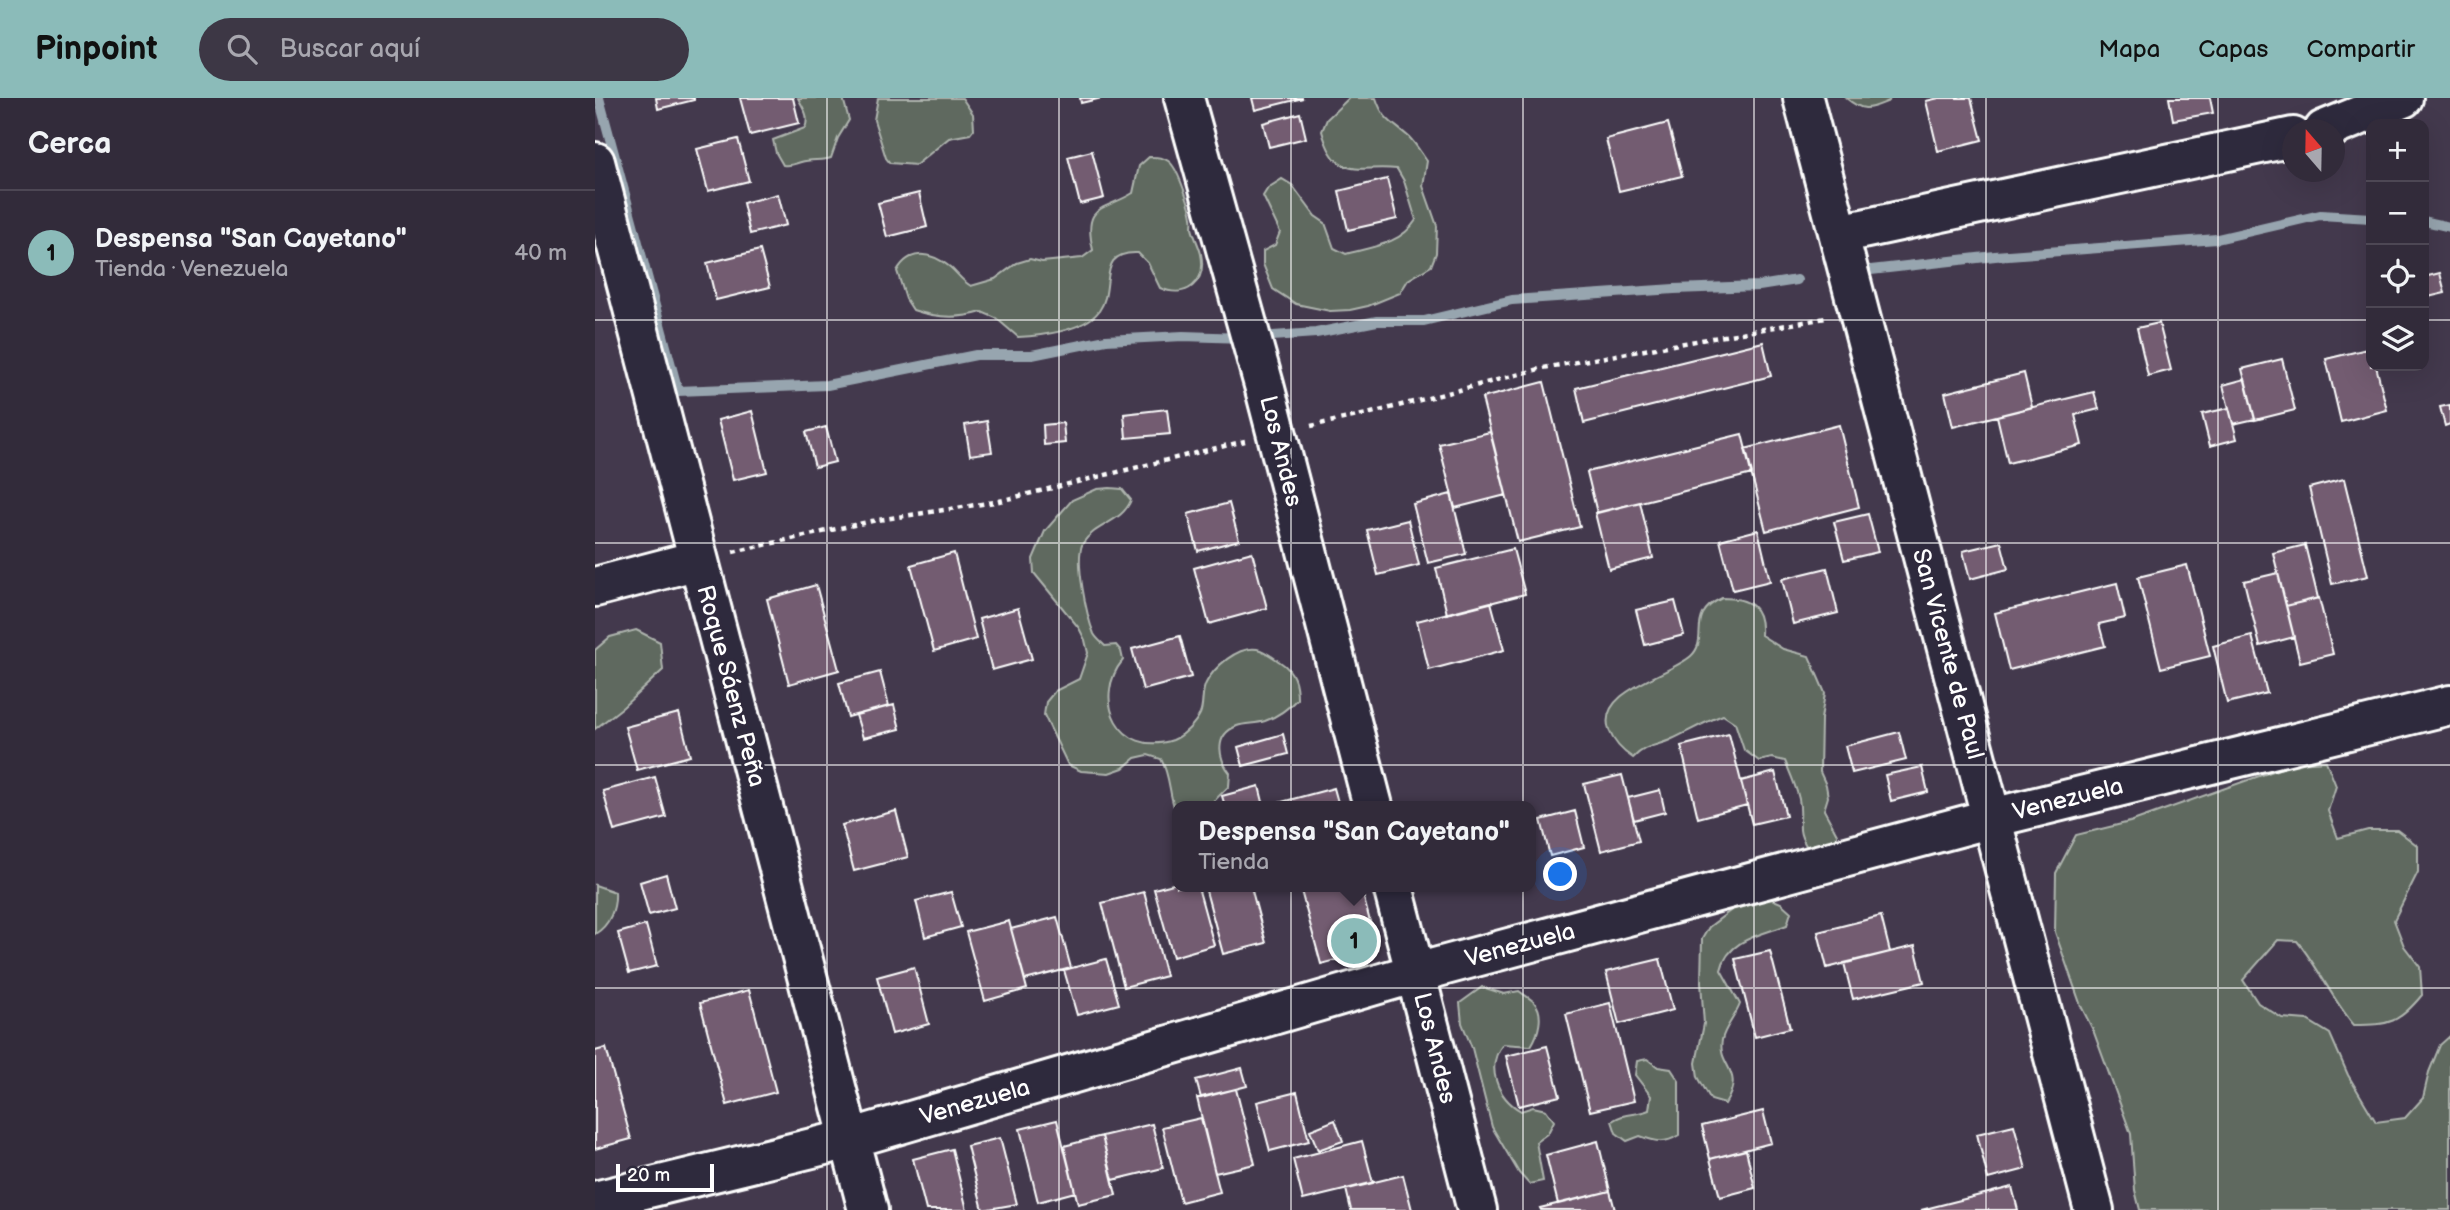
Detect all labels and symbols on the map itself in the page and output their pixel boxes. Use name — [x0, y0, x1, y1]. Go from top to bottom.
north arrow — [2282, 119, 2345, 182]
street label: Los Andes — [1253, 393, 1309, 510]
street label: San Vicente de Paul — [1906, 546, 1990, 762]
street label: Roque Sáenz Peña — [690, 582, 772, 790]
street label: Venezuela — [2010, 771, 2126, 827]
your location — [1543, 857, 1577, 891]
pin: 1 — [1331, 915, 1377, 967]
street label: Venezuela — [1462, 916, 1578, 974]
street label: Los Andes — [1407, 990, 1463, 1107]
street label: Venezuela — [917, 1073, 1033, 1131]
scale bar — [616, 1161, 714, 1193]

